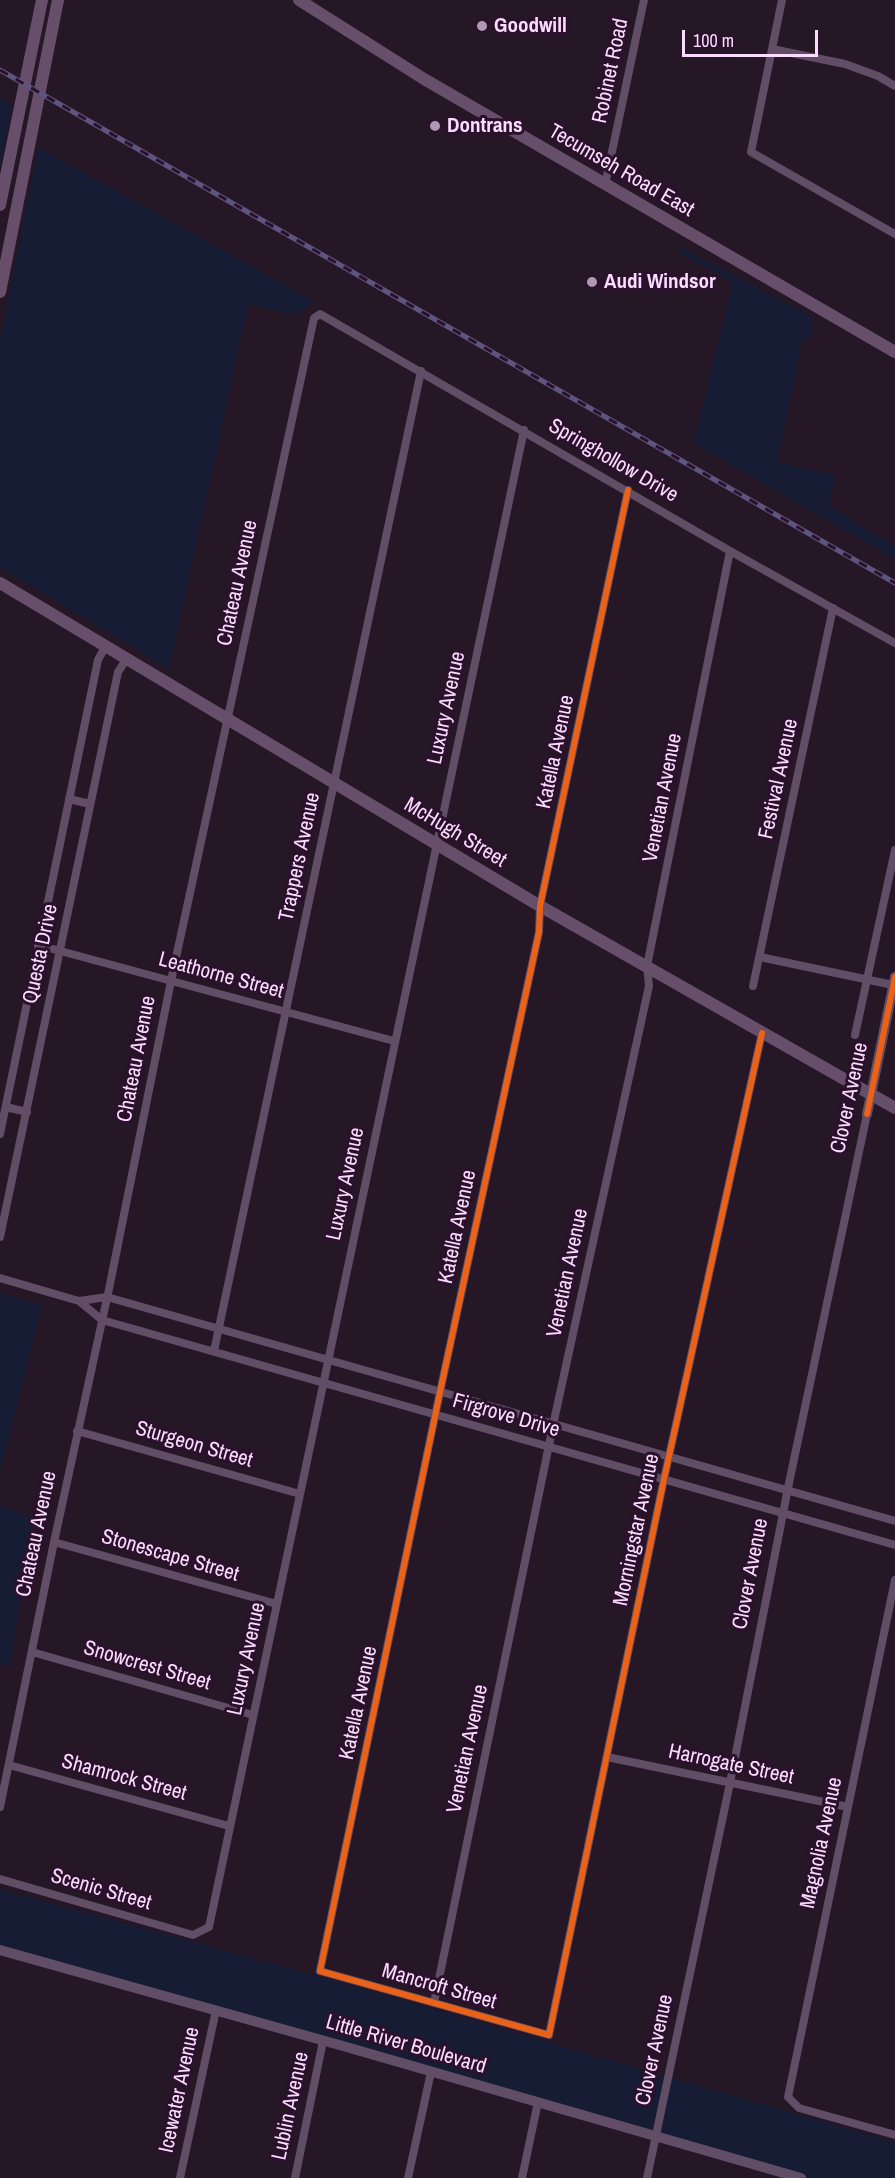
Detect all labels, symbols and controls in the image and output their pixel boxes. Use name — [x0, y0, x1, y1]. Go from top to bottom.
place label: Goodwill — [494, 13, 567, 39]
street label: Robinet Road — [588, 16, 634, 126]
scale bar — [685, 18, 822, 56]
marker: Goodwill — [475, 19, 489, 33]
text: 100 m — [693, 28, 734, 53]
place label: Dontrans — [447, 113, 523, 139]
marker: Dontrans — [428, 119, 442, 133]
street label: Tecumseh Road East — [544, 119, 698, 223]
place label: Audi Windsor — [604, 269, 716, 295]
marker: Audi Windsor — [585, 275, 599, 289]
street label: Springhollow Drive — [544, 414, 682, 508]
street label: Chateau Avenue — [212, 518, 264, 648]
street label: Luxury Avenue — [423, 649, 471, 767]
street label: Katella Avenue — [532, 693, 580, 811]
street label: Festival Avenue — [754, 717, 804, 841]
street label: Venetian Avenue — [638, 731, 688, 865]
street label: Trappers Avenue — [274, 790, 326, 924]
street label: McHugh Street — [399, 793, 511, 873]
street label: Questa Drive — [18, 902, 64, 1006]
street label: Leathorne Street — [156, 947, 286, 1005]
street label: Chateau Avenue — [112, 994, 162, 1124]
street label: Clover Avenue — [826, 1040, 874, 1156]
street label: Luxury Avenue — [322, 1125, 370, 1243]
street label: Katella Avenue — [434, 1168, 482, 1286]
street label: Venetian Avenue — [542, 1206, 594, 1340]
street label: Firgrove Drive — [450, 1389, 562, 1443]
street label: Sturgeon Street — [133, 1416, 255, 1474]
street label: Morningstar Avenue — [609, 1452, 665, 1608]
street label: Chateau Avenue — [11, 1469, 63, 1599]
street label: Clover Avenue — [728, 1516, 774, 1632]
street label: Stonescape Street — [98, 1524, 242, 1588]
street label: Luxury Avenue — [223, 1600, 271, 1718]
street label: Snowcrest Street — [81, 1636, 213, 1696]
street label: Katella Avenue — [335, 1644, 383, 1762]
street label: Venetian Avenue — [442, 1682, 494, 1816]
street label: Harrogate Street — [666, 1739, 796, 1791]
street label: Shamrock Street — [59, 1749, 189, 1807]
street label: Magnolia Avenue — [796, 1775, 848, 1911]
street label: Scenic Street — [48, 1864, 154, 1916]
street label: Mancroft Street — [379, 1959, 499, 2015]
street label: Clover Avenue — [631, 1992, 679, 2108]
street label: Little River Boulevard — [323, 2010, 489, 2080]
street label: Icewater Avenue — [154, 2025, 206, 2155]
street label: Lublin Avenue — [267, 2050, 315, 2162]

